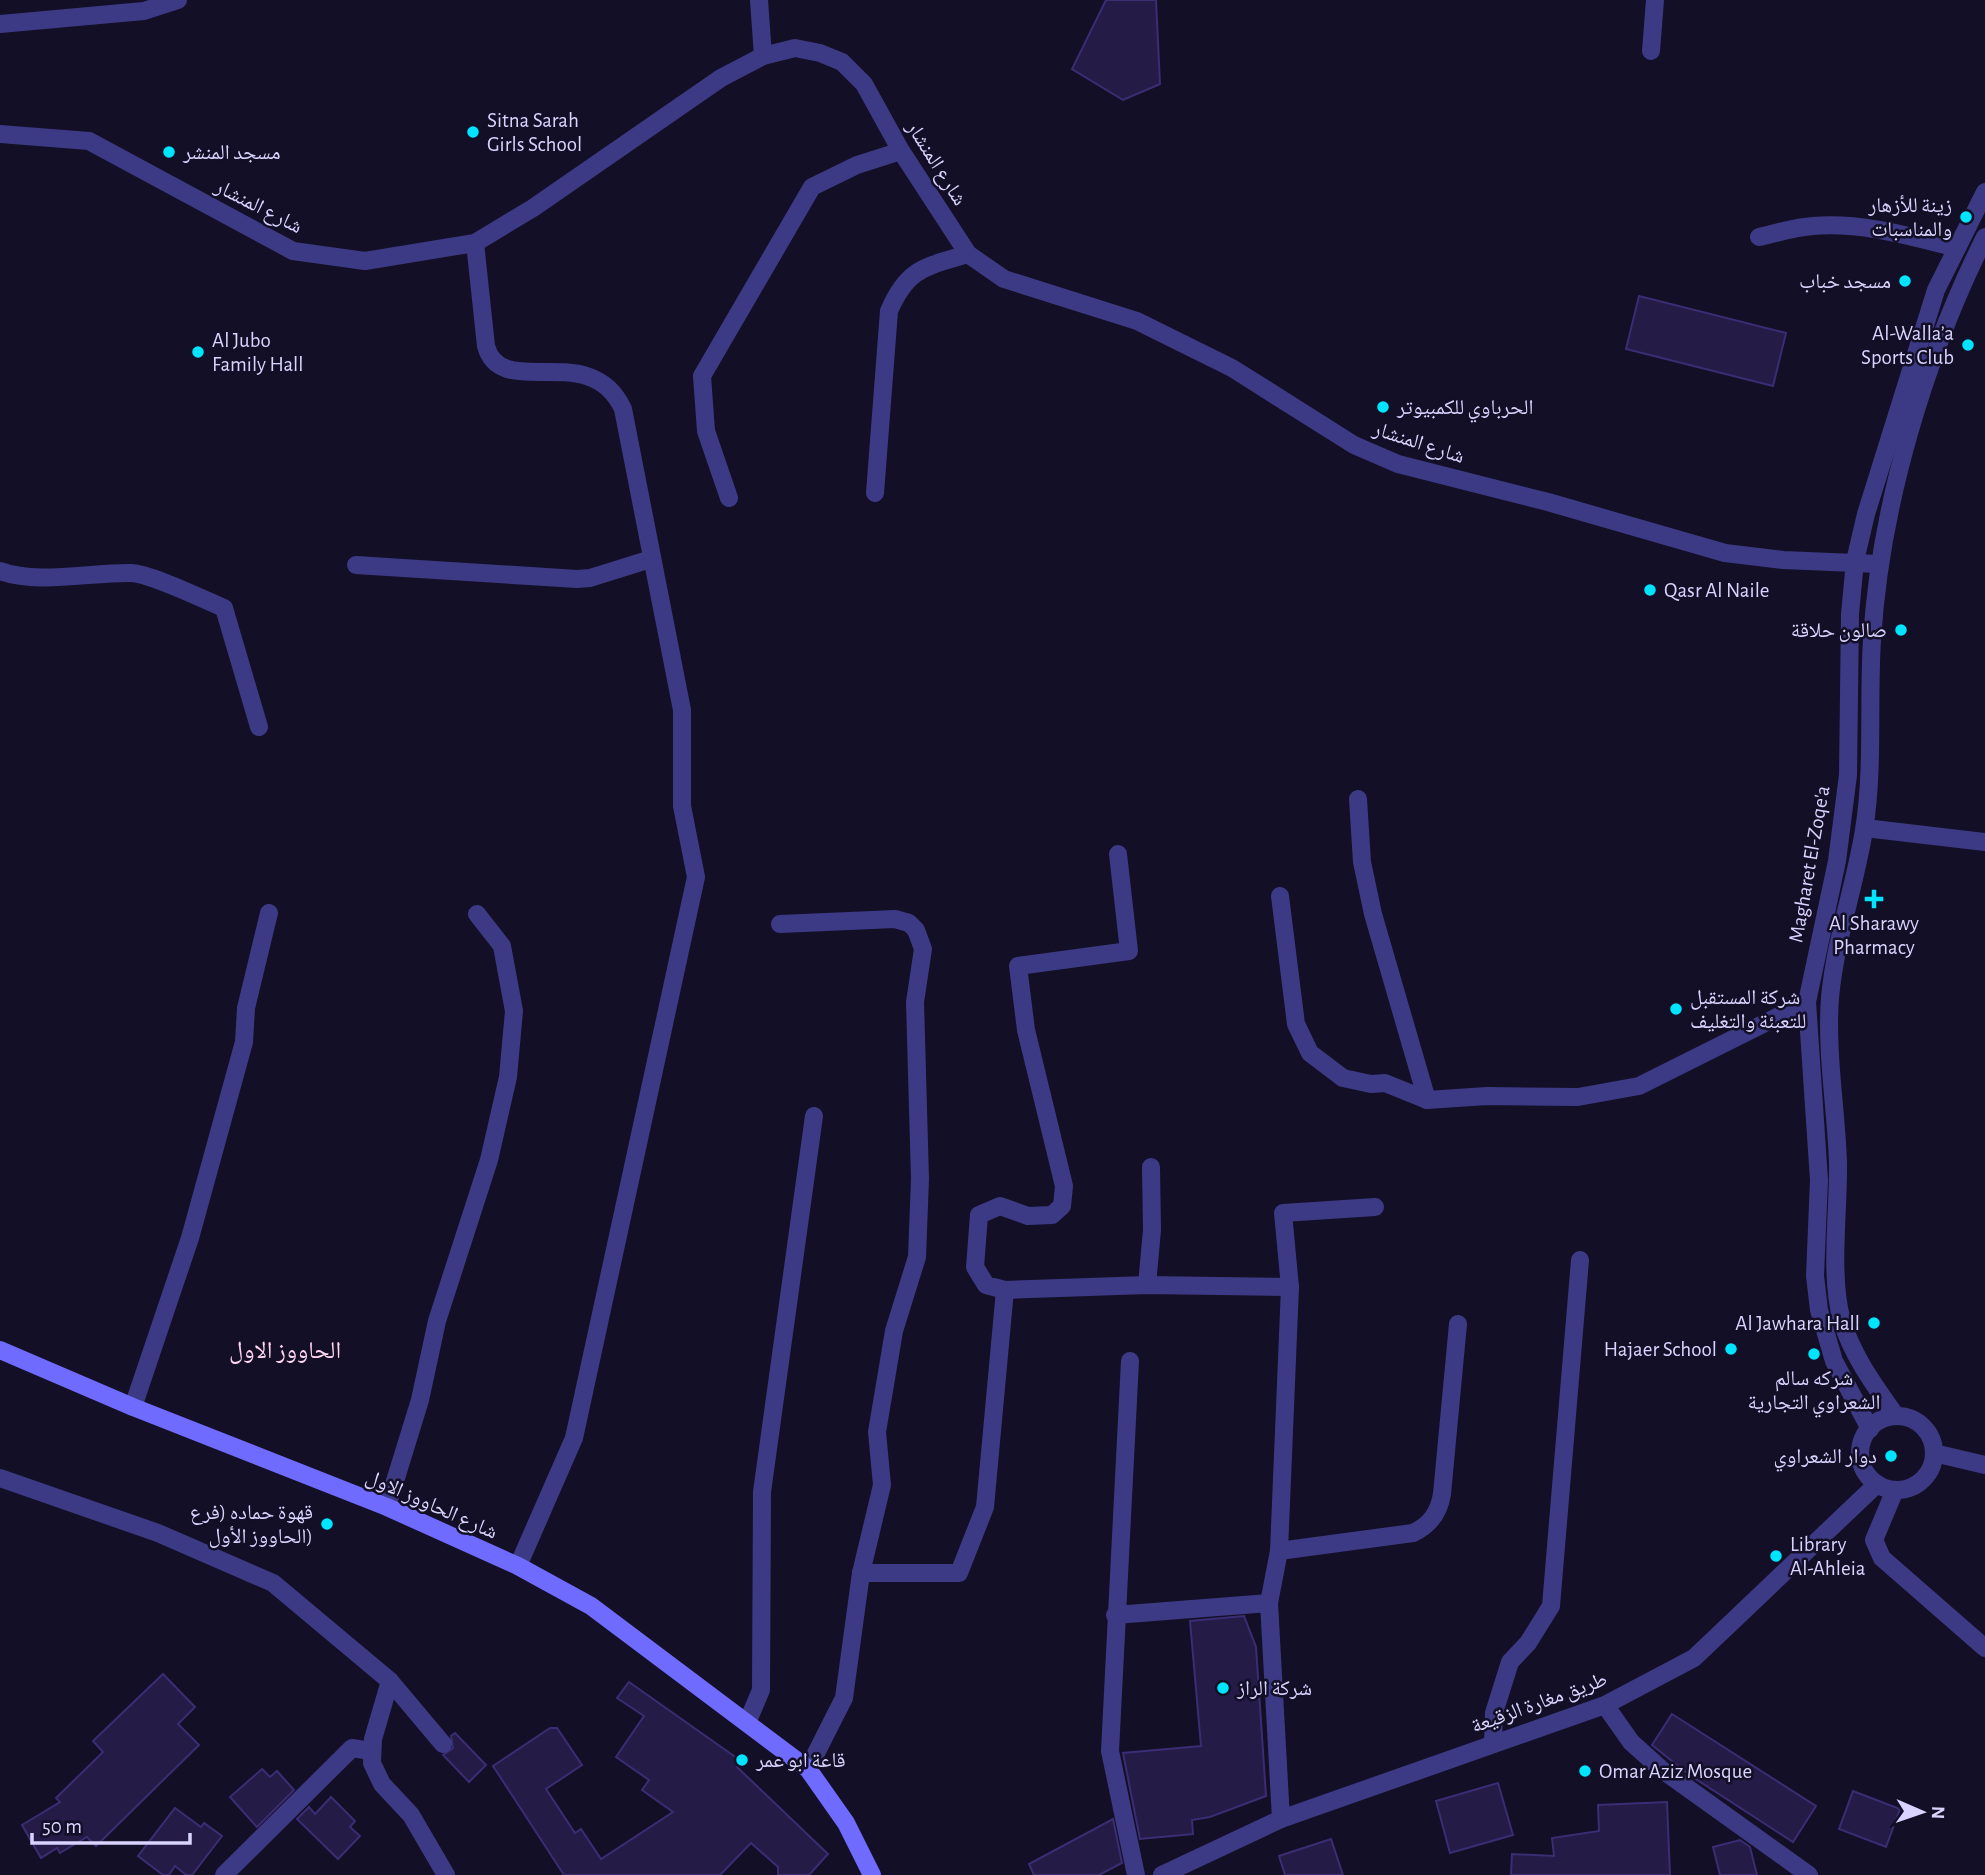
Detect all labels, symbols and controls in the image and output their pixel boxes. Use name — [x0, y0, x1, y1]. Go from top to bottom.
place label: Sitna Sarah Girls School — [487, 110, 582, 155]
street label: شارع المنشار — [900, 117, 971, 210]
marker: Sitna Sarah Girls School — [465, 124, 481, 140]
place label: مسجد المنشر — [182, 142, 281, 163]
marker: مسجد المنشر — [161, 144, 177, 160]
street label: شارع المنشار — [210, 175, 306, 239]
place label: زينة للأزهار والمناسبات — [1867, 195, 1952, 241]
marker: زينة للأزهار والمناسبات — [1958, 209, 1974, 225]
place label: مسجد خباب — [1799, 271, 1891, 293]
marker: مسجد خباب — [1897, 273, 1913, 289]
place label: Al-Walla’a Sports Club — [1861, 323, 1954, 368]
place label: Al Jubo Family Hall — [212, 330, 304, 375]
marker: Al-Walla’a Sports Club — [1960, 337, 1976, 353]
marker: Al Jubo Family Hall — [190, 344, 206, 360]
place label: الحرباوي للكمبيوتر — [1396, 397, 1533, 423]
marker: الحرباوي للكمبيوتر — [1375, 399, 1391, 415]
street label: شارع المنشار — [1369, 418, 1467, 469]
place label: Qasr Al Naile — [1664, 580, 1770, 601]
marker: Qasr Al Naile — [1642, 582, 1658, 598]
place label: صالون حلاقة — [1791, 620, 1887, 642]
marker: صالون حلاقة — [1893, 622, 1909, 638]
street label: Magharet El-Zoqe'a — [1785, 784, 1834, 944]
marker: Al Sharawy Pharmacy — [1866, 891, 1882, 907]
place label: Al Sharawy Pharmacy — [1829, 913, 1919, 958]
place label: شركة المستقبل للتعبئة والتغليف — [1690, 987, 1806, 1033]
marker: شركة المستقبل للتعبئة والتغليف — [1668, 1001, 1684, 1017]
place label: Al Jawhara Hall — [1735, 1313, 1860, 1334]
marker: Al Jawhara Hall — [1866, 1315, 1882, 1331]
district label: الحاووز الاول — [229, 1339, 341, 1364]
place label: Hajaer School — [1604, 1339, 1717, 1360]
marker: Hajaer School — [1723, 1341, 1739, 1357]
marker: شركه سالم الشعراوي التجارية — [1806, 1346, 1822, 1362]
place label: شركه سالم الشعراوي التجارية — [1748, 1368, 1880, 1418]
place label: دوار الشعراوي — [1774, 1446, 1877, 1472]
marker: دوار الشعراوي — [1883, 1448, 1899, 1464]
street label: شارع الحاووز الاول — [362, 1466, 501, 1545]
place label: قهوة حماده (فرع الحاووز الأول) — [190, 1502, 313, 1548]
marker: قهوة حماده (فرع الحاووز الأول) — [319, 1516, 335, 1532]
place label: Library Al-Ahleia — [1790, 1534, 1866, 1579]
marker: Library Al-Ahleia — [1768, 1548, 1784, 1564]
street label: طريق مغارة الزقيعة — [1469, 1668, 1611, 1739]
place label: شركة الراز — [1236, 1678, 1312, 1699]
marker: شركة الراز — [1215, 1680, 1231, 1696]
place label: قاعة ابو عمر — [755, 1750, 846, 1772]
marker: قاعة ابو عمر — [734, 1752, 750, 1768]
place label: Omar Aziz Mosque — [1599, 1761, 1752, 1782]
marker: Omar Aziz Mosque — [1577, 1763, 1593, 1779]
north arrow — [1887, 1777, 1957, 1847]
scale bar — [32, 1801, 189, 1845]
text: N — [1928, 1806, 1947, 1819]
text: 50 m — [42, 1816, 82, 1837]

